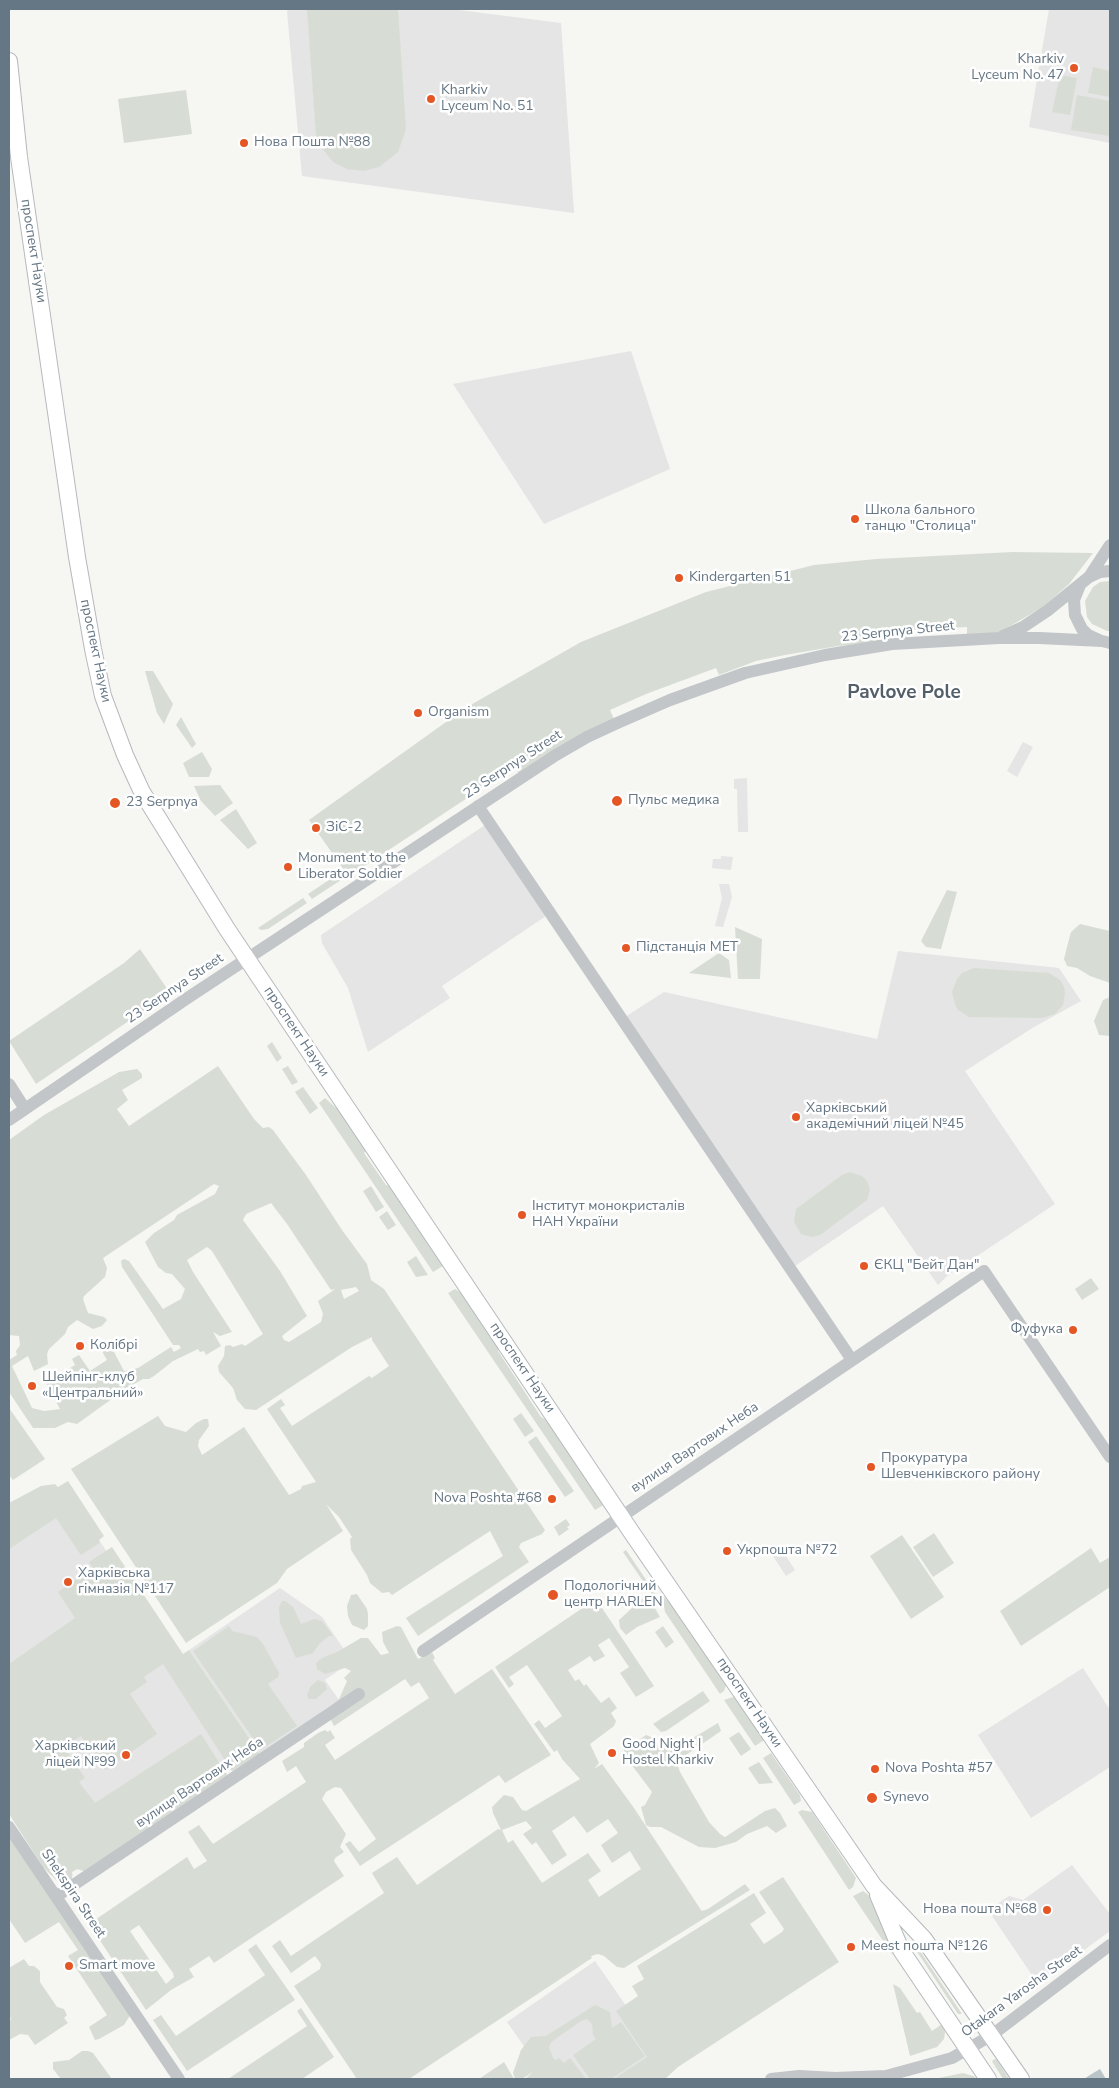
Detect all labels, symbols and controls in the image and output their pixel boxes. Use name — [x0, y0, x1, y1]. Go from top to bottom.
place label: Kharkiv Lyceum No. 47 — [971, 52, 1064, 84]
marker: Kharkiv Lyceum No. 47 — [1068, 62, 1080, 74]
place label: Kharkiv Lyceum No. 51 — [441, 83, 534, 115]
marker: Kharkiv Lyceum No. 51 — [425, 93, 437, 105]
place label: Нова Пошта №88 — [254, 135, 370, 151]
marker: Нова Пошта №88 — [238, 137, 250, 149]
street label: проспект Науки — [16, 198, 50, 304]
place label: Школа бального танцю "Столица" — [865, 503, 976, 536]
marker: Школа бального танцю "Столица" — [849, 513, 861, 525]
place label: Kindergarten 51 — [689, 570, 791, 586]
marker: Kindergarten 51 — [673, 572, 685, 584]
street label: проспект Науки — [76, 598, 114, 704]
street label: 23 Serpnya Street — [841, 618, 955, 646]
district label: Pavlove Pole — [847, 682, 961, 704]
place label: Organism — [428, 705, 489, 721]
marker: Organism — [412, 707, 424, 719]
street label: 23 Serpnya Street — [461, 727, 565, 803]
place label: Пульс медика — [628, 793, 719, 809]
marker: Пульс медика — [610, 794, 624, 808]
place label: 23 Serpnya — [126, 795, 198, 811]
marker: 23 Serpnya — [108, 796, 122, 810]
place label: ЗіС-2 — [326, 820, 362, 836]
marker: ЗіС-2 — [310, 822, 322, 834]
place label: Monument to the Liberator Soldier — [298, 851, 406, 884]
marker: Monument to the Liberator Soldier — [282, 861, 294, 873]
place label: Підстанція МЕТ — [636, 940, 738, 956]
marker: Підстанція МЕТ — [620, 942, 632, 954]
street label: 23 Serpnya Street — [123, 950, 227, 1028]
street label: проспект Науки — [260, 984, 332, 1080]
place label: Харківський академічний ліцей №45 — [806, 1101, 964, 1134]
marker: Харківський академічний ліцей №45 — [790, 1111, 802, 1123]
place label: Інститут монокристалів НАН України — [532, 1199, 685, 1232]
marker: Інститут монокристалів НАН України — [516, 1209, 528, 1221]
place label: ЄКЦ "Бейт Дан" — [874, 1258, 979, 1274]
marker: ЄКЦ "Бейт Дан" — [858, 1260, 870, 1272]
street label: проспект Науки — [486, 1320, 558, 1416]
place label: Фуфука — [1010, 1322, 1063, 1338]
marker: Фуфука — [1067, 1324, 1079, 1336]
place label: Колібрі — [90, 1338, 138, 1354]
marker: Колібрі — [74, 1340, 86, 1352]
place label: Шейпінг-клуб «Центральний» — [42, 1370, 143, 1402]
marker: Шейпінг-клуб «Центральний» — [26, 1380, 38, 1392]
street label: вулиця Вартових Неба — [628, 1399, 762, 1497]
place label: Прокуратура Шевченківского району — [881, 1451, 1040, 1484]
marker: Прокуратура Шевченківского району — [865, 1461, 877, 1473]
place label: Nova Poshta #68 — [434, 1491, 542, 1507]
marker: Nova Poshta #68 — [546, 1493, 558, 1505]
place label: Укрпошта №72 — [737, 1543, 838, 1559]
marker: Укрпошта №72 — [721, 1545, 733, 1557]
place label: Харківська гімназія №117 — [78, 1566, 174, 1598]
marker: Харківська гімназія №117 — [62, 1576, 74, 1588]
place label: Подологічний центр HARLEN — [564, 1579, 663, 1611]
marker: Подологічний центр HARLEN — [546, 1588, 560, 1602]
street label: проспект Науки — [713, 1655, 785, 1751]
street label: вулиця Вартових Неба — [133, 1734, 267, 1832]
place label: Good Night | Hostel Kharkiv — [622, 1737, 714, 1770]
place label: Харківський ліцей №99 — [35, 1739, 116, 1771]
marker: Good Night | Hostel Kharkiv — [606, 1747, 618, 1759]
marker: Харківський ліцей №99 — [120, 1749, 132, 1761]
place label: Nova Poshta #57 — [885, 1761, 993, 1777]
marker: Nova Poshta #57 — [869, 1763, 881, 1775]
place label: Synevo — [883, 1790, 929, 1806]
marker: Synevo — [865, 1791, 879, 1805]
street label: Shekspira Street — [37, 1847, 109, 1941]
place label: Нова пошта №68 — [923, 1902, 1037, 1918]
marker: Нова пошта №68 — [1041, 1904, 1053, 1916]
place label: Meest пошта №126 — [861, 1939, 988, 1955]
marker: Meest пошта №126 — [845, 1941, 857, 1953]
street label: Otakara Yarosha Street — [959, 1943, 1085, 2041]
place label: Smart move — [79, 1958, 155, 1974]
marker: Smart move — [63, 1960, 75, 1972]

